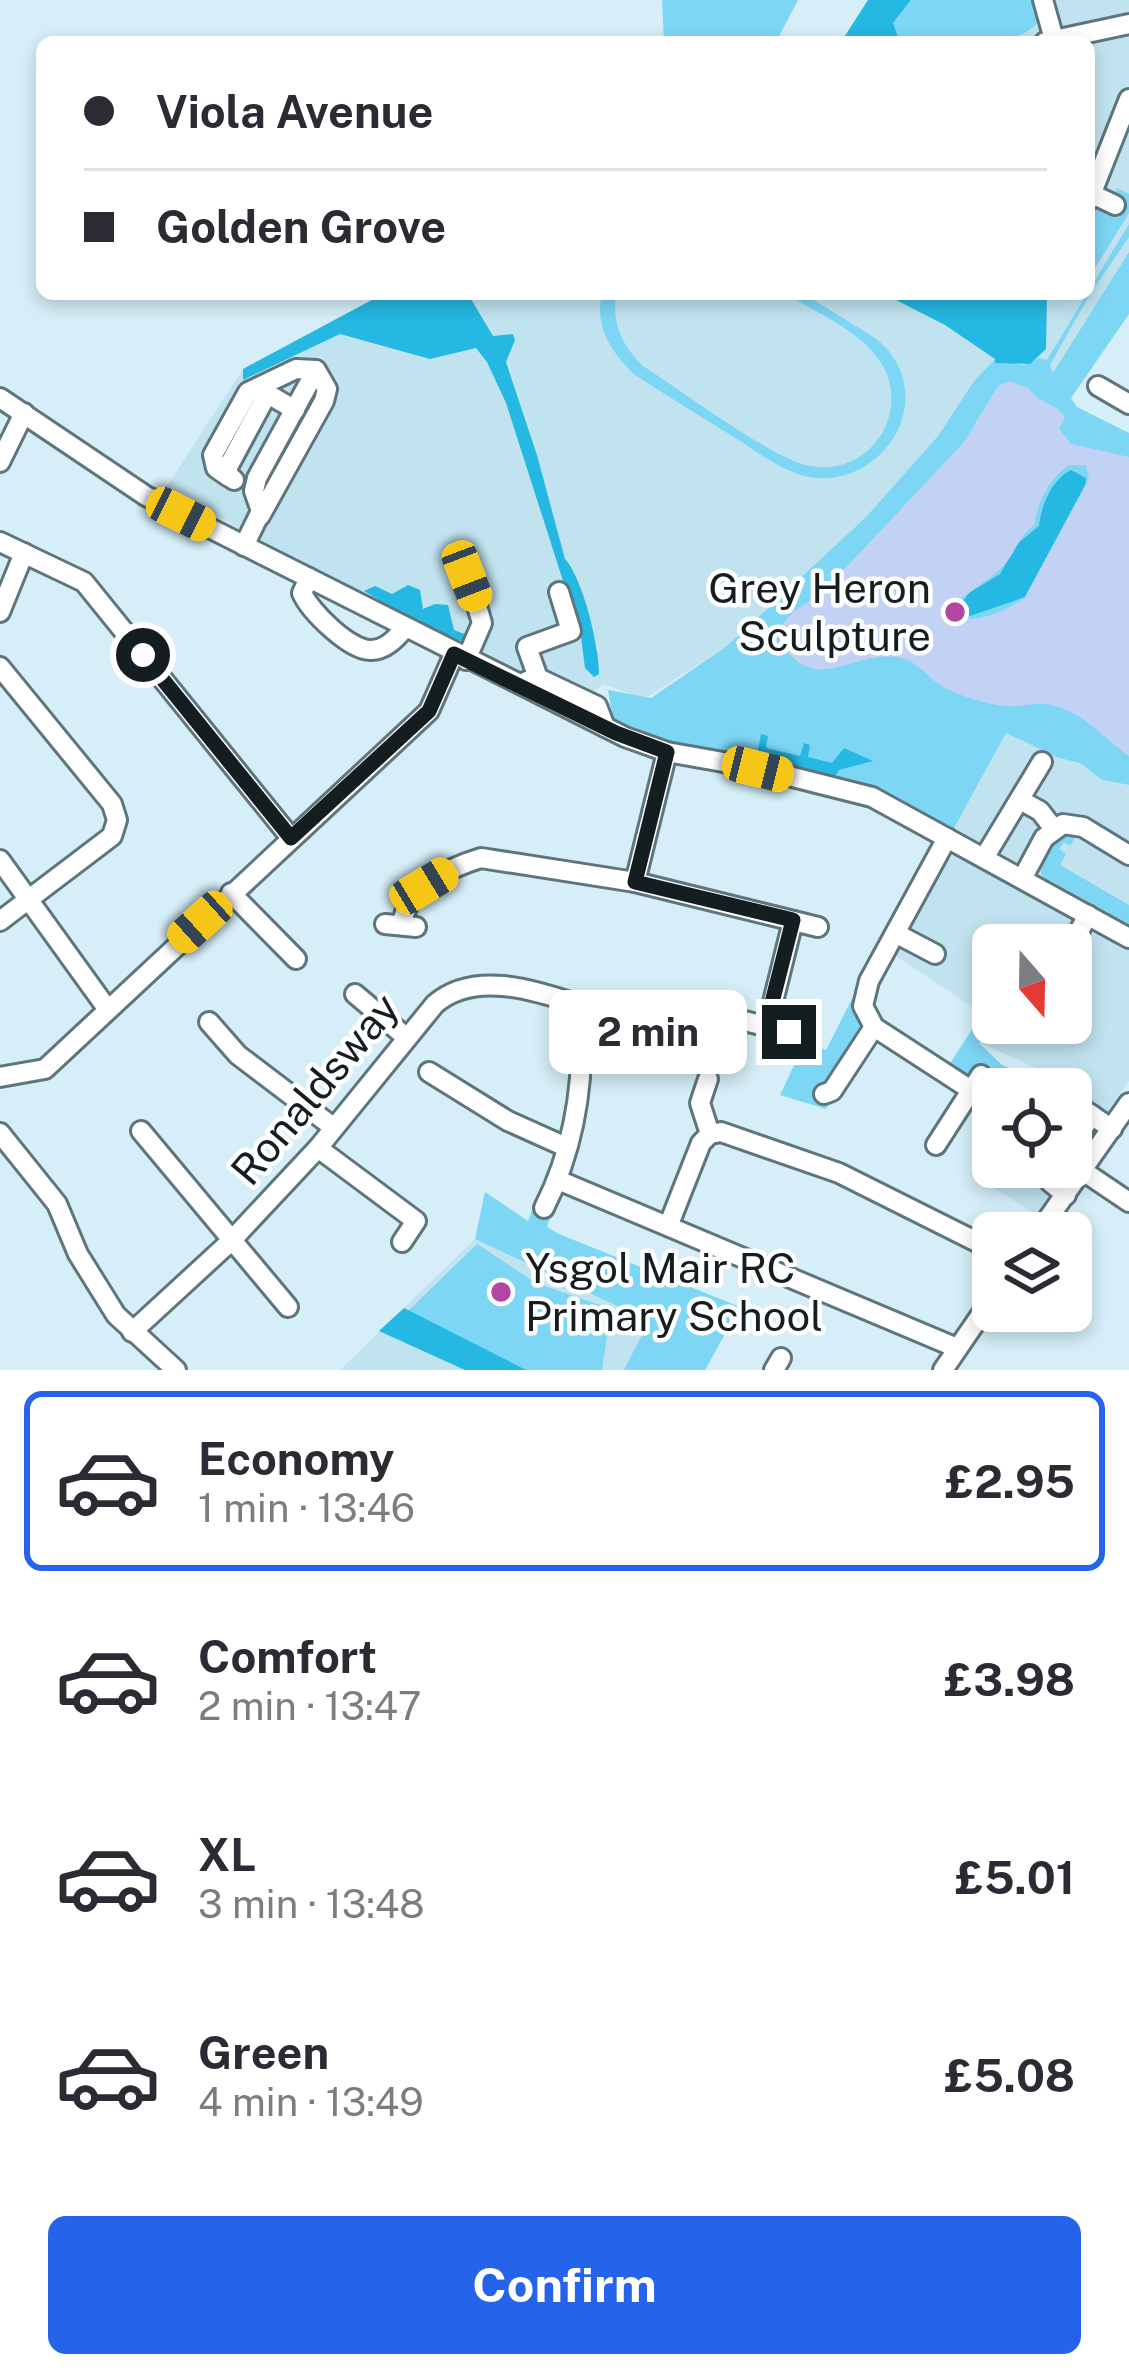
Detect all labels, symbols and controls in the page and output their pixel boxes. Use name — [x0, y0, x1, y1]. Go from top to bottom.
text: Viola Avenue — [156, 85, 433, 138]
text: Golden Grove — [156, 200, 446, 253]
car — [141, 482, 221, 546]
car — [437, 536, 497, 616]
place label: Grey Heron Sculpture — [708, 563, 931, 660]
marker: Grey Heron Sculpture — [942, 599, 968, 625]
route start — [116, 628, 170, 682]
car — [719, 743, 797, 795]
car — [384, 852, 464, 920]
car — [161, 885, 239, 959]
north arrow — [972, 924, 1092, 1044]
map controls — [972, 924, 1092, 1332]
street label: Ronaldsway — [221, 983, 409, 1194]
callout: 2 min — [549, 990, 747, 1074]
route end — [762, 1005, 816, 1059]
text: 2 min — [597, 1009, 699, 1055]
button: locate — [972, 1068, 1092, 1188]
button: layers — [972, 1212, 1092, 1332]
place label: Ysgol Mair RC Primary School — [525, 1243, 823, 1340]
marker: Ysgol Mair RC Primary School — [488, 1279, 514, 1305]
icon: car — [54, 1427, 162, 1535]
text: Economy — [198, 1432, 394, 1485]
text: £2.95 — [945, 1455, 1075, 1508]
text: 1 min · 13:46 — [198, 1485, 415, 1531]
icon: car — [54, 1625, 162, 1733]
text: Comfort — [198, 1630, 377, 1683]
text: £3.98 — [944, 1653, 1075, 1706]
text: 2 min · 13:47 — [198, 1683, 421, 1729]
icon: car — [54, 1823, 162, 1931]
text: XL — [198, 1828, 256, 1881]
text: £5.01 — [955, 1851, 1075, 1904]
text: 3 min · 13:48 — [198, 1881, 425, 1927]
icon: car — [54, 2021, 162, 2129]
text: Green — [198, 2026, 329, 2079]
text: £5.08 — [944, 2049, 1075, 2102]
text: 4 min · 13:49 — [198, 2079, 424, 2125]
button: Confirm — [48, 2216, 1081, 2354]

